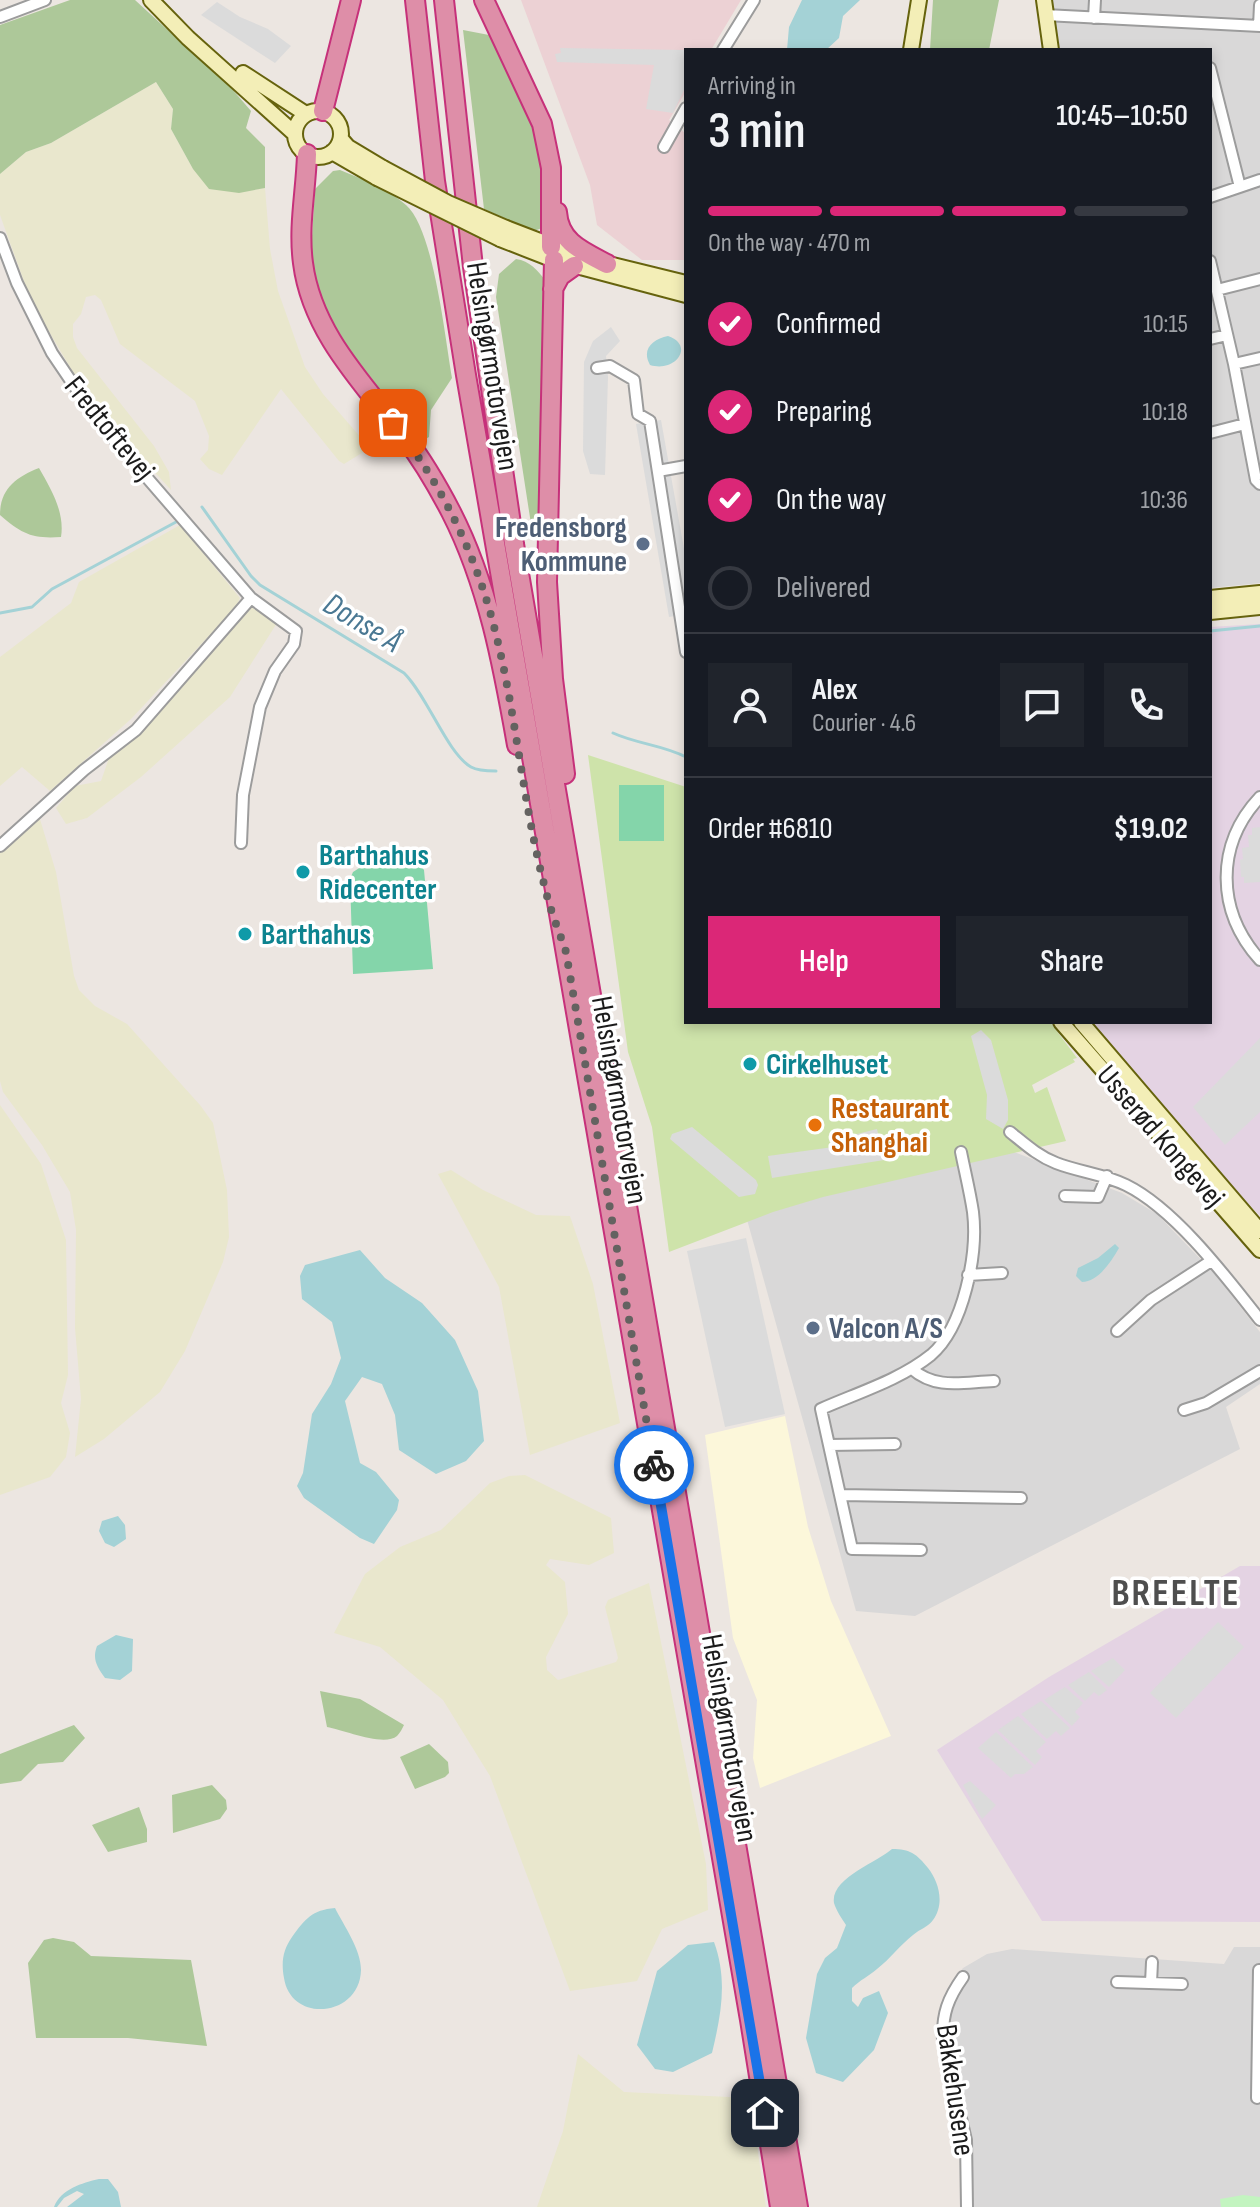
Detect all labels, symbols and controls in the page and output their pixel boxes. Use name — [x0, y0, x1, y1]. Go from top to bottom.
text: Arriving in — [708, 71, 796, 102]
text: 10:45–10:50 — [1056, 98, 1188, 134]
text: 3 min — [708, 100, 806, 163]
text: On the way · 470 m — [708, 228, 871, 259]
street label: Helsingørmotorvejen — [458, 259, 526, 473]
icon: check — [708, 302, 752, 346]
text: Confirmed — [776, 306, 881, 342]
text: 10:15 — [1143, 309, 1188, 340]
street label: Fredtoftevej — [56, 369, 162, 488]
pin — [359, 389, 427, 457]
icon: check — [708, 390, 752, 434]
text: Preparing — [776, 394, 872, 430]
text: 10:18 — [1142, 397, 1188, 428]
icon: bag — [371, 401, 415, 445]
icon: check — [708, 478, 752, 522]
text: On the way — [776, 482, 886, 518]
text: 10:36 — [1140, 485, 1188, 516]
place label: Fredensborg Kommune — [495, 510, 627, 580]
marker: Fredensborg Kommune — [634, 535, 652, 553]
text: Delivered — [776, 570, 871, 606]
water label: Donse Å — [316, 585, 408, 662]
button: person — [708, 663, 792, 747]
button: chat — [1000, 663, 1084, 747]
button: phone — [1104, 663, 1188, 747]
text: Alex — [812, 672, 858, 708]
text: Courier · 4.6 — [812, 708, 916, 739]
text: Order #6810 — [708, 811, 833, 847]
text: $19.02 — [1114, 811, 1188, 847]
place label: Barthahus Ridecenter — [319, 838, 436, 908]
marker: Barthahus Ridecenter — [294, 863, 312, 881]
button: Help — [708, 916, 940, 1008]
button: Share — [956, 916, 1188, 1008]
place label: Barthahus — [261, 917, 371, 953]
marker: Barthahus — [236, 925, 254, 943]
street label: Helsingørmotorvejen — [583, 993, 655, 1207]
place label: Cirkelhuset — [766, 1047, 888, 1083]
marker: Cirkelhuset — [741, 1055, 759, 1073]
street label: Usserød Kongevej — [1089, 1058, 1232, 1215]
place label: Restaurant Shanghai — [831, 1091, 950, 1161]
marker: Restaurant Shanghai — [806, 1116, 824, 1134]
place label: Valcon A/S — [829, 1311, 943, 1347]
marker: Valcon A/S — [804, 1319, 822, 1337]
courier — [614, 1425, 694, 1505]
icon: bike — [632, 1443, 676, 1487]
district label: BREELTE — [1111, 1571, 1241, 1616]
street label: Helsingørmotorvejen — [693, 1631, 765, 1845]
street label: Bakkehusene — [928, 2022, 982, 2158]
pin — [731, 2079, 799, 2147]
icon: home — [743, 2091, 787, 2135]

